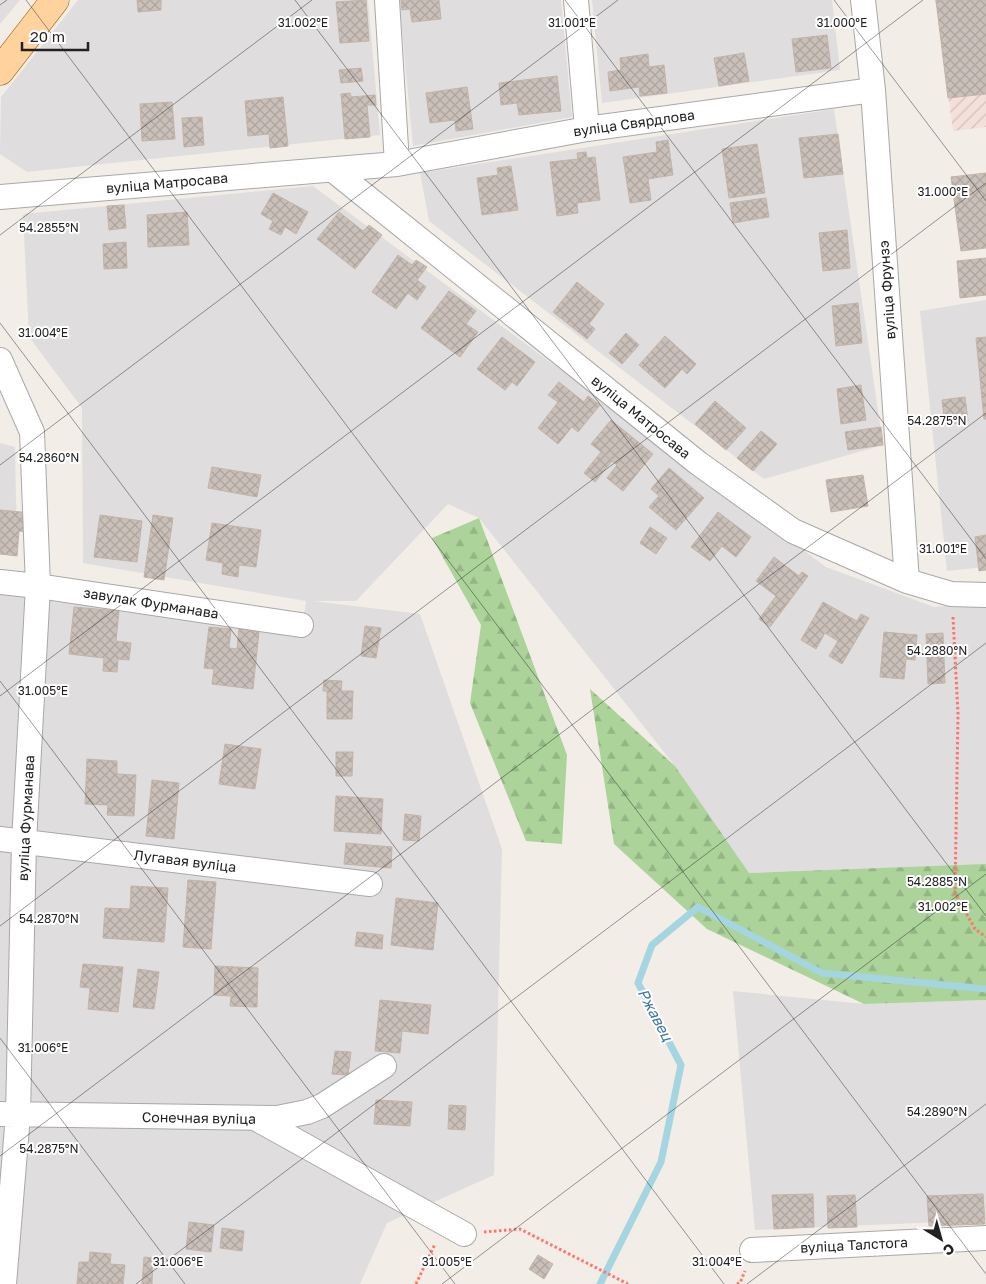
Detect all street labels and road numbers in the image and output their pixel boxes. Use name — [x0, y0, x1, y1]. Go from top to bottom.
street label: вуліца Свярдлова — [572, 106, 696, 139]
street label: вуліца Матросава — [105, 169, 229, 196]
street label: вуліца Фрунзэ — [875, 240, 898, 340]
street label: вуліца Матросава — [588, 371, 694, 462]
street label: завулак Фурманава — [82, 583, 220, 622]
street label: вуліца Фурманава — [14, 755, 37, 881]
street label: Лугавая вуліца — [133, 846, 237, 875]
street label: Сонечная вуліца — [142, 1108, 256, 1127]
street label: вуліца Талстога — [800, 1233, 908, 1256]

